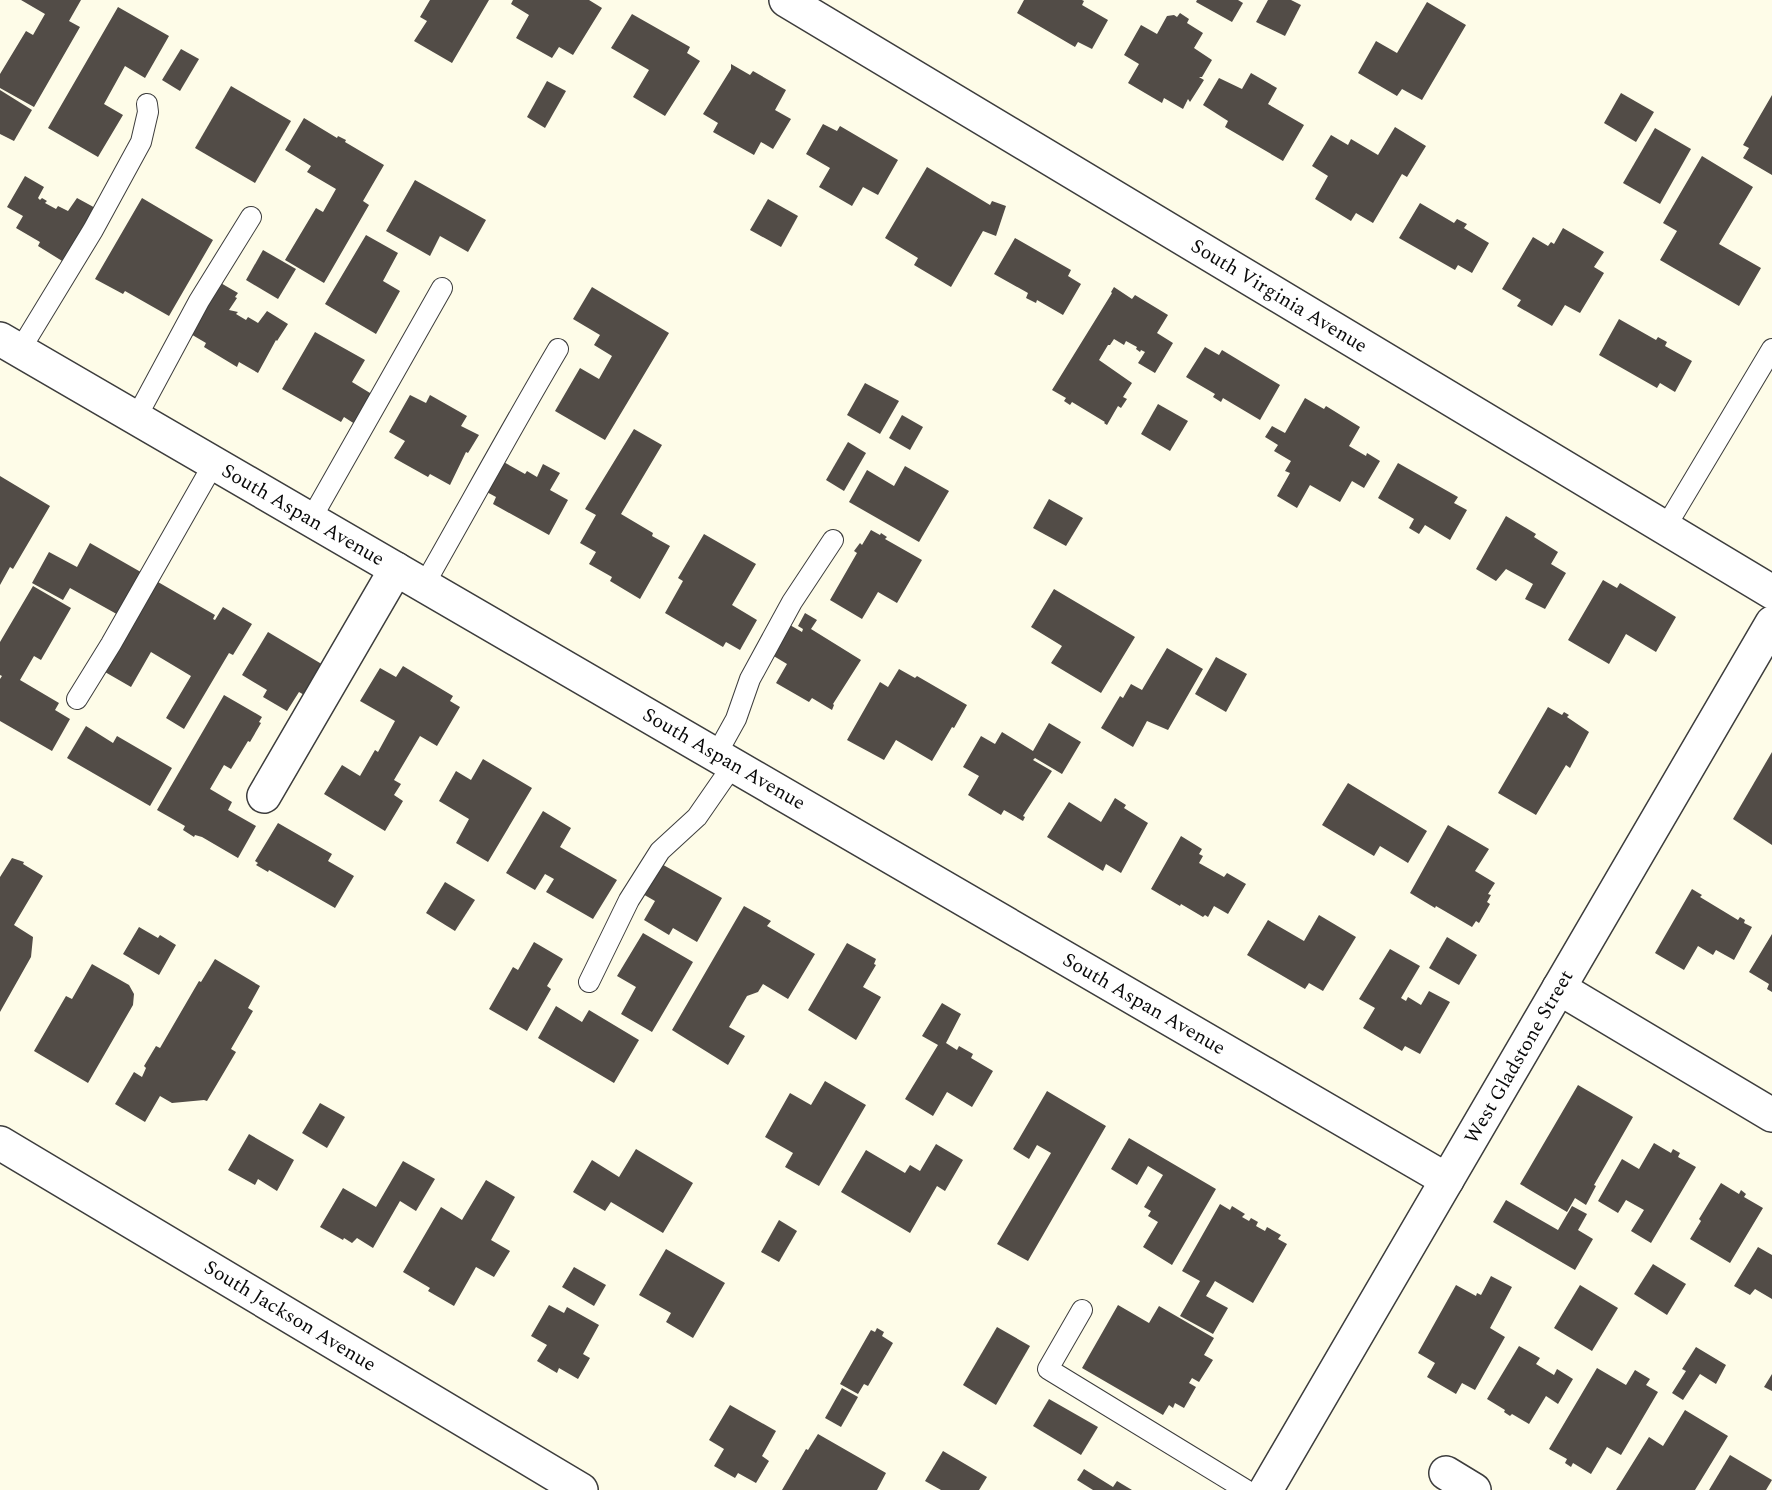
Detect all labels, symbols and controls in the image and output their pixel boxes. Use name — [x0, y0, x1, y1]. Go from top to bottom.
street label: South Virginia Avenue — [1185, 231, 1373, 361]
street label: South Aspan Avenue — [216, 456, 390, 574]
street label: South Aspan Avenue — [637, 700, 811, 818]
street label: South Aspan Avenue — [1057, 945, 1231, 1063]
street label: West Gladstone Street — [1457, 964, 1581, 1150]
street label: South Jackson Avenue — [198, 1253, 382, 1379]

